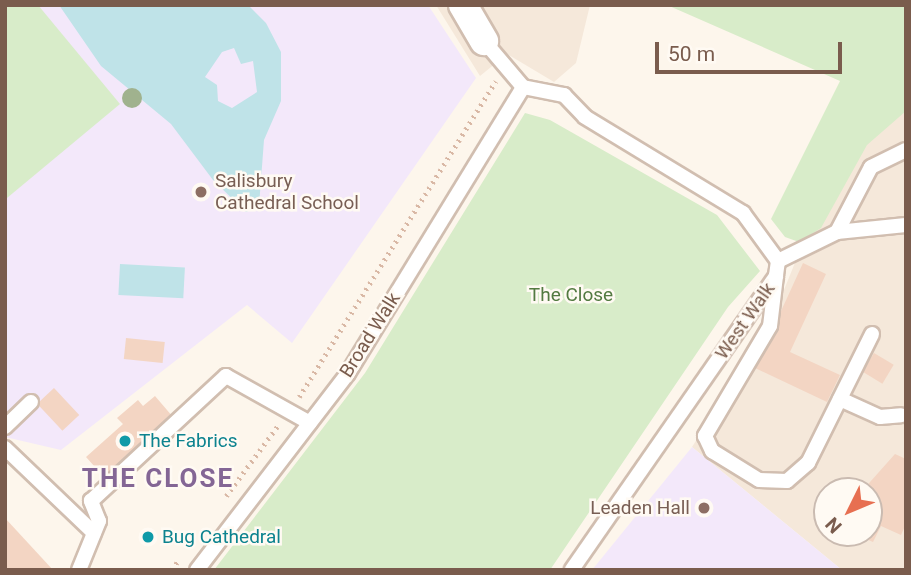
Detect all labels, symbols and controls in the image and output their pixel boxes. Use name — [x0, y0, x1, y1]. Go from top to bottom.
scale bar — [659, 28, 846, 72]
text: 50 m — [668, 42, 715, 66]
place label: Salisbury Cathedral School — [215, 170, 359, 214]
marker: Salisbury Cathedral School — [193, 184, 209, 200]
street label: West Walk — [710, 278, 780, 364]
park label: The Close — [529, 284, 613, 306]
street label: Broad Walk — [335, 288, 405, 382]
place label: The Fabrics — [139, 430, 238, 452]
marker: The Fabrics — [117, 433, 133, 449]
district label: THE CLOSE — [83, 463, 233, 495]
north arrow — [813, 477, 883, 547]
place label: Leaden Hall — [590, 497, 690, 519]
marker: Leaden Hall — [696, 500, 712, 516]
text: N — [821, 513, 847, 538]
place label: Bug Cathedral — [162, 526, 281, 548]
marker: Bug Cathedral — [140, 529, 156, 545]

